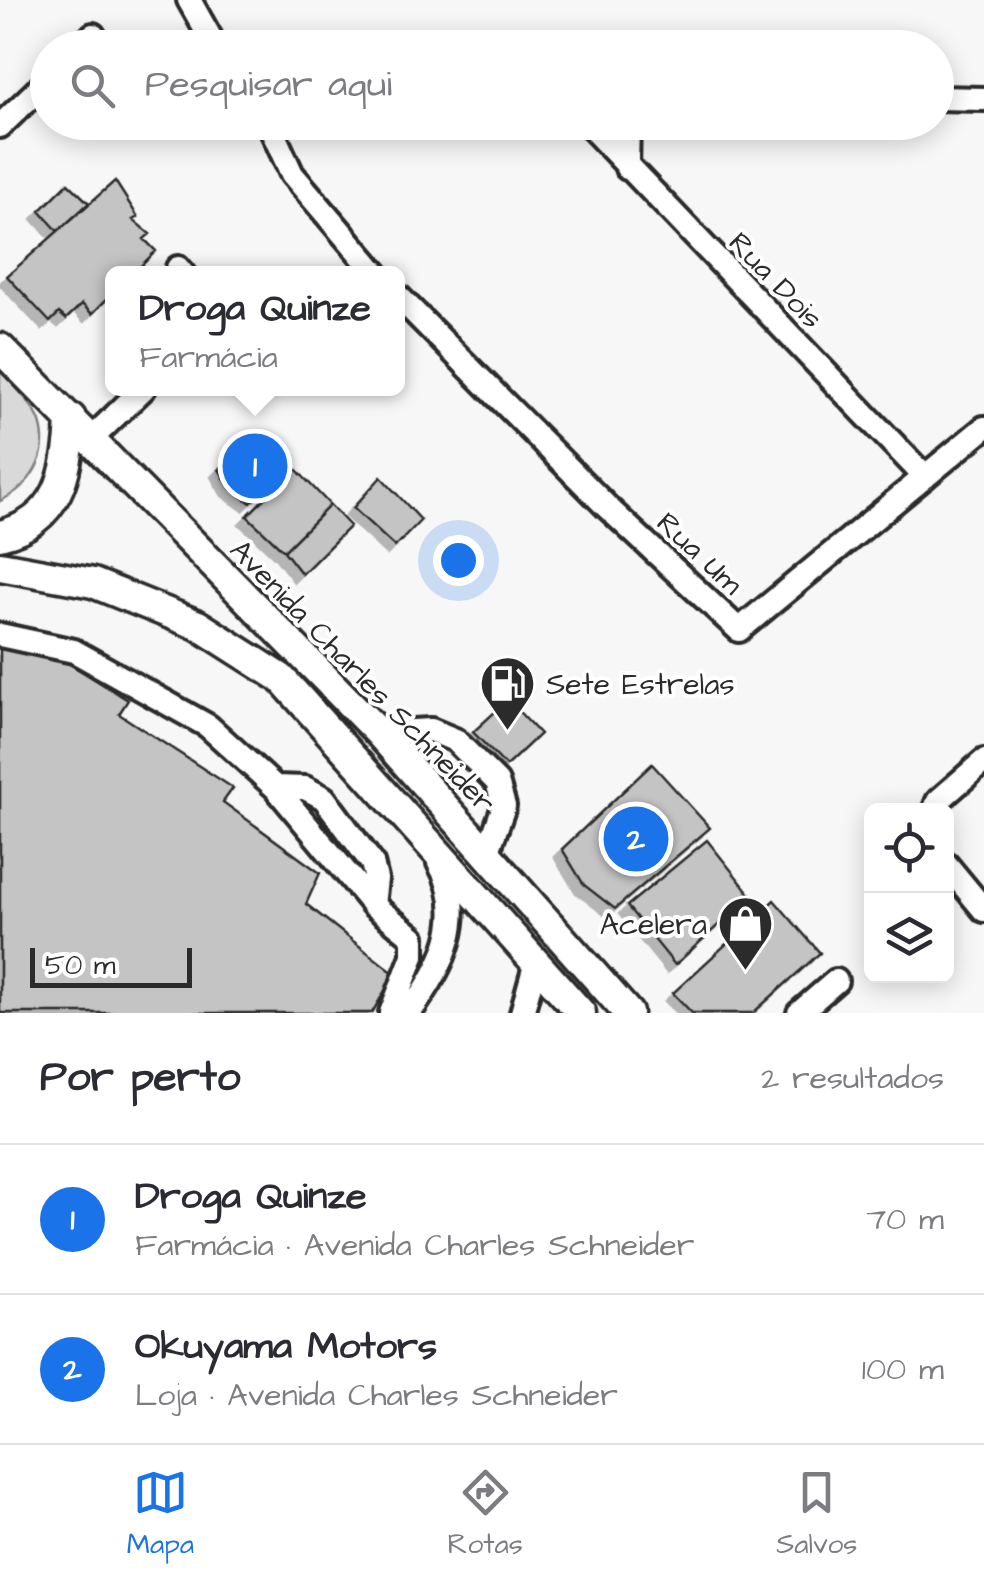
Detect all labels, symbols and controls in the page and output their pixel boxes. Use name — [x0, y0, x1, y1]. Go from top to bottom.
search box — [30, 30, 954, 140]
icon: search — [65, 58, 120, 113]
text: Pesquisar aqui — [145, 59, 392, 111]
street label: Rua Dois — [719, 223, 832, 338]
popup — [105, 266, 405, 396]
text: Droga Quinze — [139, 283, 371, 335]
text: Farmácia — [139, 335, 278, 380]
pin: 1 — [222, 428, 288, 504]
street label: Rua Um — [647, 503, 752, 605]
street label: Avenida Charles Schneider — [220, 530, 505, 823]
your location — [433, 535, 484, 586]
fuel station icon: Sete Estrelas — [477, 654, 537, 733]
place label: Sete Estrelas — [546, 664, 735, 706]
pin: 2 — [604, 802, 668, 876]
map controls — [864, 803, 954, 983]
button: locate — [864, 803, 954, 893]
button: layers — [864, 893, 954, 983]
shop icon: Acelera — [716, 894, 776, 973]
place label: Acelera — [600, 904, 707, 946]
scale bar — [30, 943, 192, 988]
text: 50 m — [45, 946, 116, 985]
text: Por perto — [40, 1049, 240, 1107]
text: 2 resultados — [761, 1056, 944, 1101]
text: Droga Quinze — [135, 1171, 367, 1223]
text: 1 — [70, 1197, 75, 1242]
text: 70 m — [866, 1197, 944, 1242]
text: Farmácia · Avenida Charles Schneider — [135, 1223, 694, 1268]
text: Okuyama Motors — [135, 1321, 437, 1373]
text: 2 — [63, 1347, 82, 1392]
text: 100 m — [862, 1347, 944, 1392]
text: Loja · Avenida Charles Schneider — [135, 1373, 618, 1418]
tab: Mapa — [127, 1465, 194, 1564]
tab: Rotas — [447, 1465, 523, 1564]
tab: Salvos — [776, 1465, 857, 1564]

